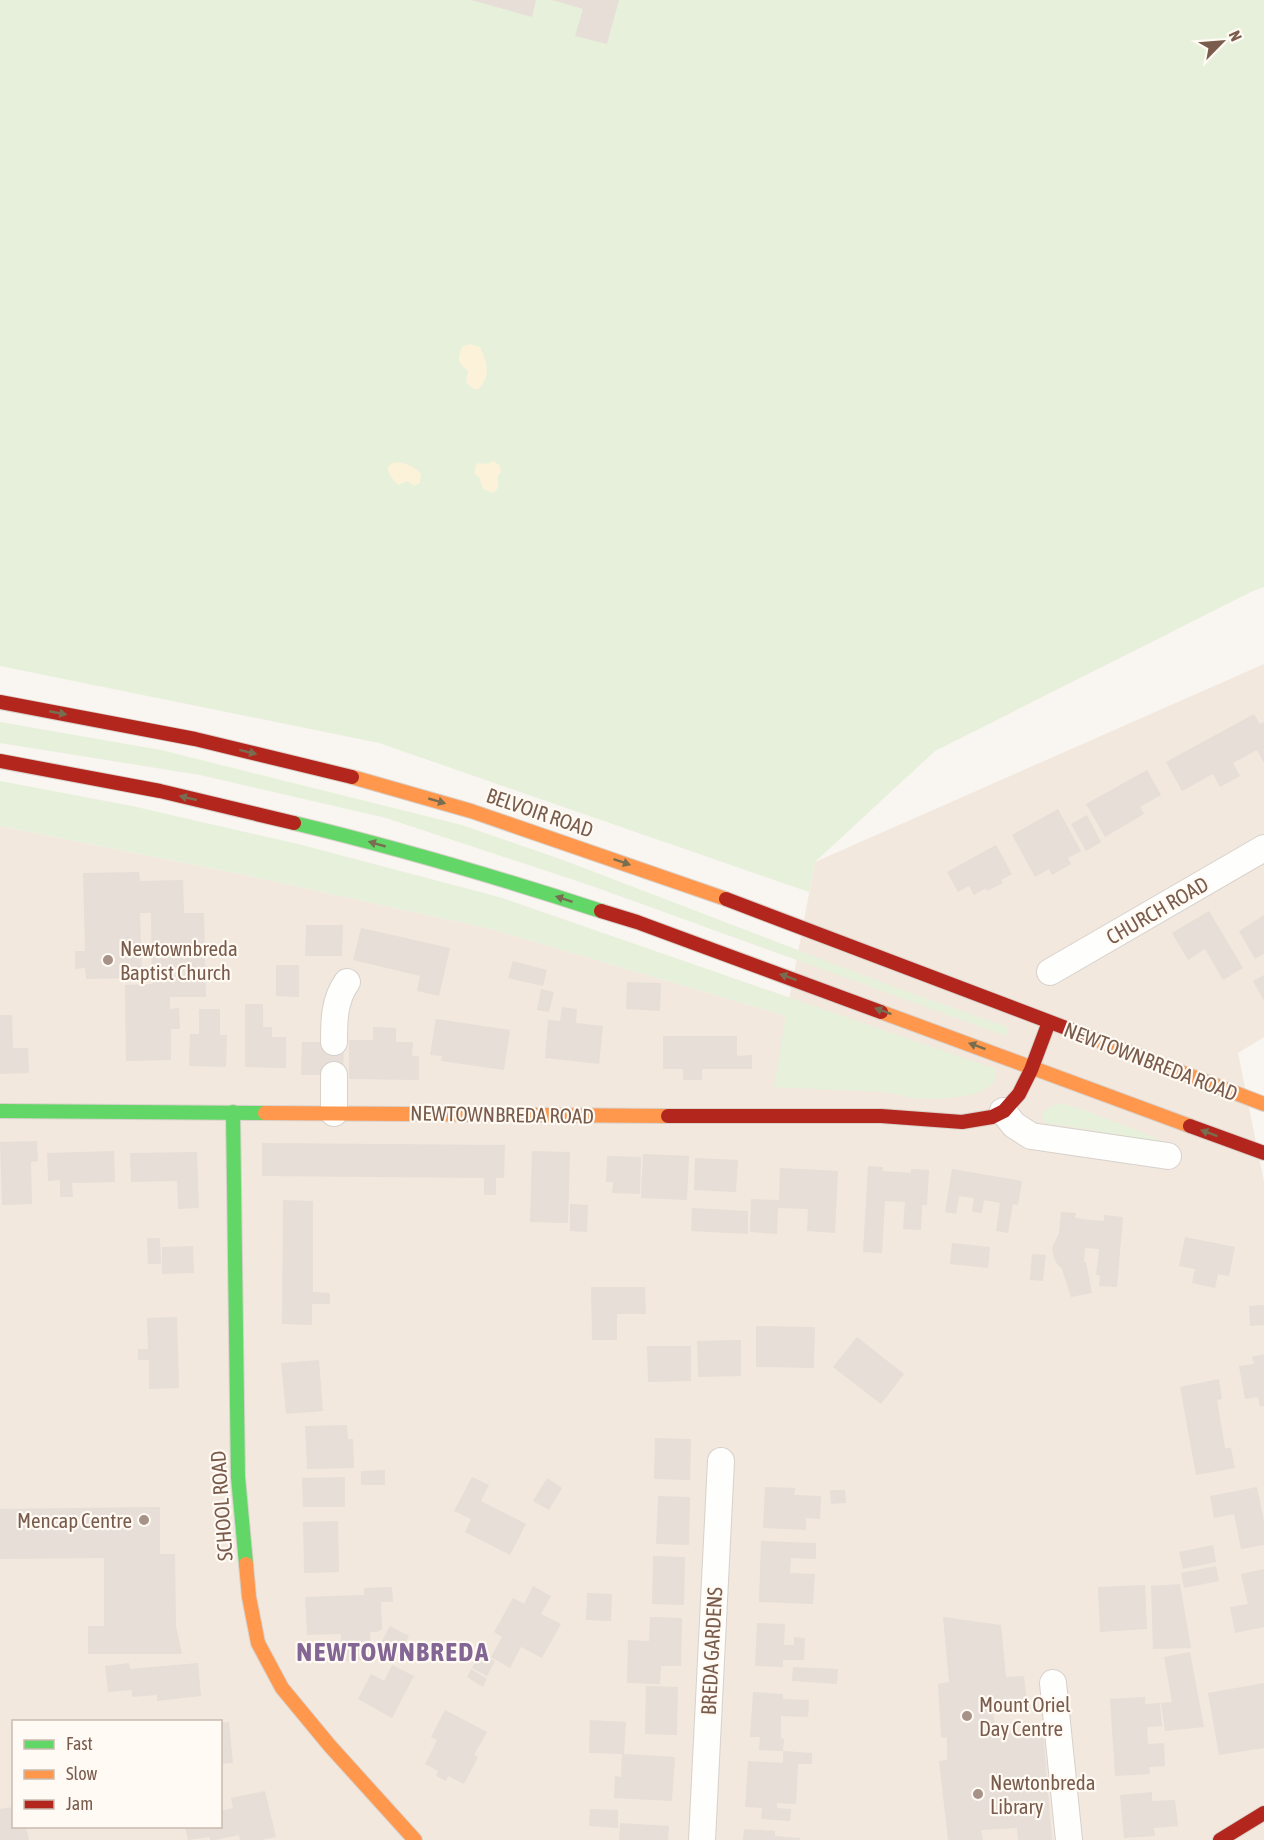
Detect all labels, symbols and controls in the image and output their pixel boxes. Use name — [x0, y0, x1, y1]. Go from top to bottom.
north arrow — [1192, 12, 1252, 72]
text: N — [1225, 28, 1246, 44]
one-way arrow — [48, 708, 67, 717]
one-way arrow — [239, 748, 258, 758]
street label: BELVOIR ROAD — [483, 782, 597, 842]
one-way arrow — [179, 792, 197, 802]
one-way arrow — [428, 797, 446, 807]
one-way arrow — [368, 839, 386, 848]
one-way arrow — [614, 857, 632, 867]
street label: CHURCH ROAD — [1102, 871, 1212, 949]
one-way arrow — [555, 893, 573, 903]
place label: Newtownbreda Baptist Church — [120, 936, 238, 984]
marker: Newtownbreda Baptist Church — [101, 953, 115, 967]
one-way arrow — [779, 971, 797, 981]
one-way arrow — [873, 1006, 891, 1016]
street label: NEWTOWNBREDA ROAD — [1061, 1017, 1241, 1105]
one-way arrow — [968, 1041, 986, 1050]
street label: NEWTOWNBREDA ROAD — [410, 1100, 594, 1128]
one-way arrow — [1200, 1127, 1218, 1137]
street label: SCHOOL ROAD — [205, 1450, 237, 1562]
place label: Mencap Centre — [17, 1508, 132, 1532]
marker: Mencap Centre — [137, 1513, 151, 1527]
street label: BREDA GARDENS — [696, 1586, 726, 1716]
district label: NEWTOWNBREDA — [296, 1636, 490, 1667]
place label: Mount Oriel Day Centre — [979, 1692, 1071, 1740]
marker: Mount Oriel Day Centre — [960, 1709, 974, 1723]
legend — [12, 1720, 222, 1828]
text: Fast — [66, 1733, 93, 1754]
text: Slow — [66, 1763, 97, 1784]
place label: Newtonbreda Library — [990, 1770, 1095, 1818]
marker: Newtonbreda Library — [971, 1787, 985, 1801]
text: Jam — [66, 1793, 93, 1814]

